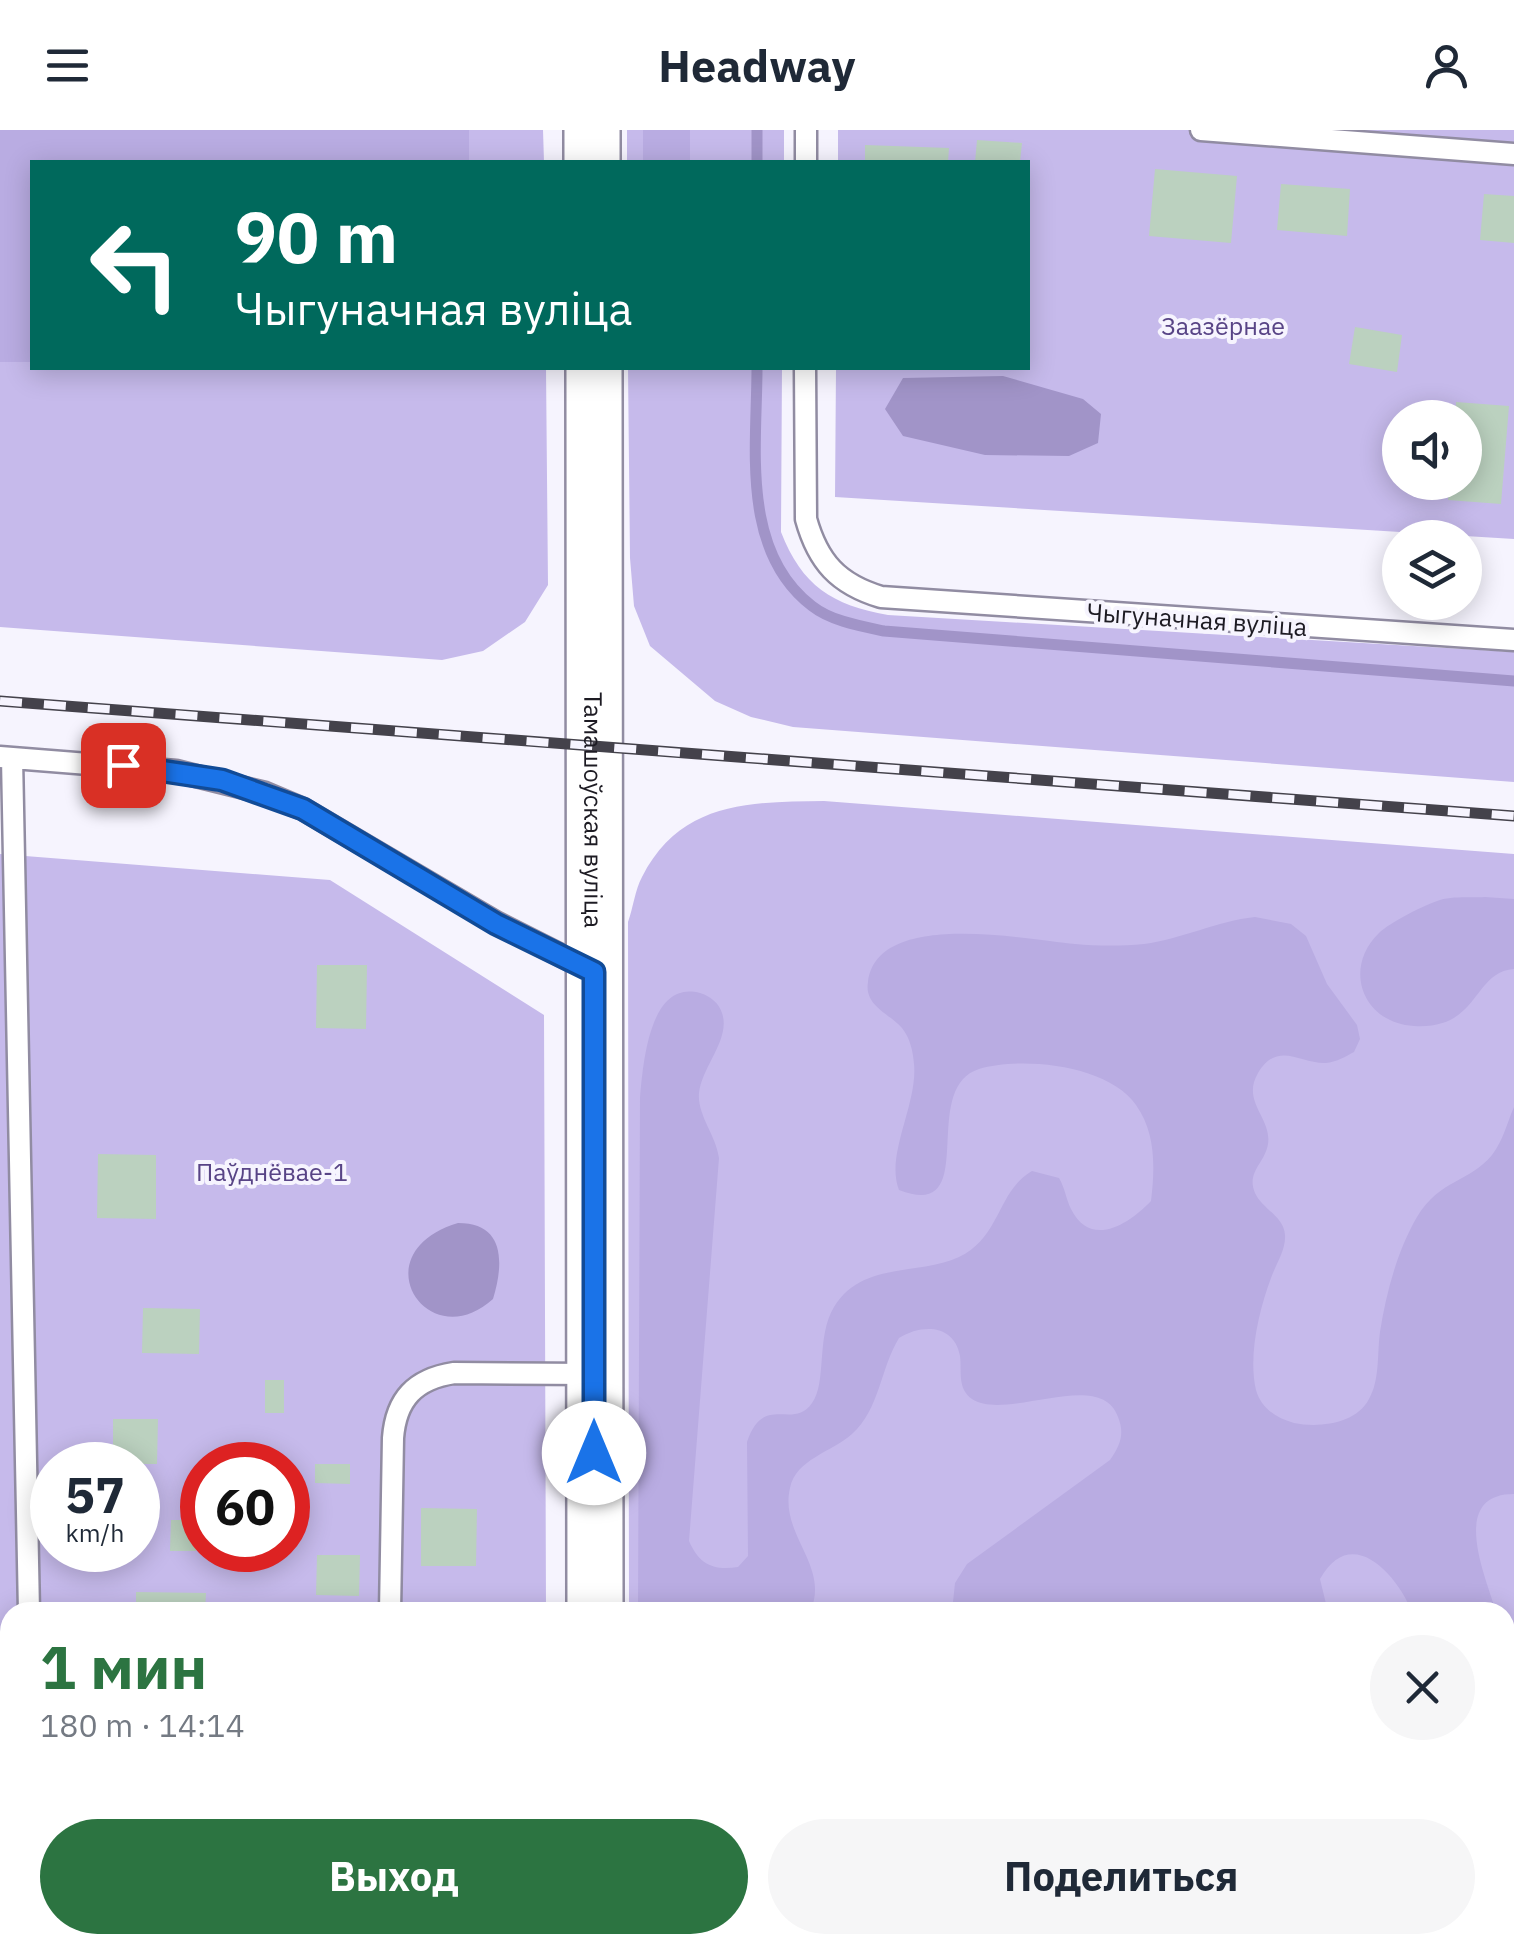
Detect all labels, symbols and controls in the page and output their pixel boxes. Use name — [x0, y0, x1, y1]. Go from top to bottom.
text: Headway — [658, 36, 856, 94]
icon: menu — [40, 38, 95, 93]
icon: person — [1419, 38, 1474, 93]
text: 90 m — [235, 191, 398, 282]
icon: left — [70, 200, 200, 330]
text: Чыгуначная вуліца — [235, 279, 633, 337]
park label: Заазёрнае — [1161, 309, 1285, 342]
map controls — [1382, 400, 1482, 620]
button: sound — [1382, 400, 1482, 500]
button: layers — [1382, 520, 1482, 620]
street label: Чыгуначная вуліца — [1086, 595, 1308, 643]
street label: Тамашоўская вуліца — [578, 692, 611, 928]
pin — [81, 723, 166, 808]
icon: arrive — [96, 738, 151, 793]
park label: Паўднёвае-1 — [196, 1155, 348, 1188]
position arrow — [542, 1401, 646, 1505]
speed limit sign: 60 — [180, 1442, 310, 1572]
text: 57 — [65, 1462, 125, 1527]
text: km/h — [66, 1516, 124, 1549]
text: 1 мин — [40, 1627, 207, 1706]
button: close — [1370, 1635, 1475, 1740]
text: 180 m · 14:14 — [40, 1704, 245, 1746]
button: Выход — [40, 1819, 748, 1934]
button: Поделиться — [768, 1819, 1475, 1934]

